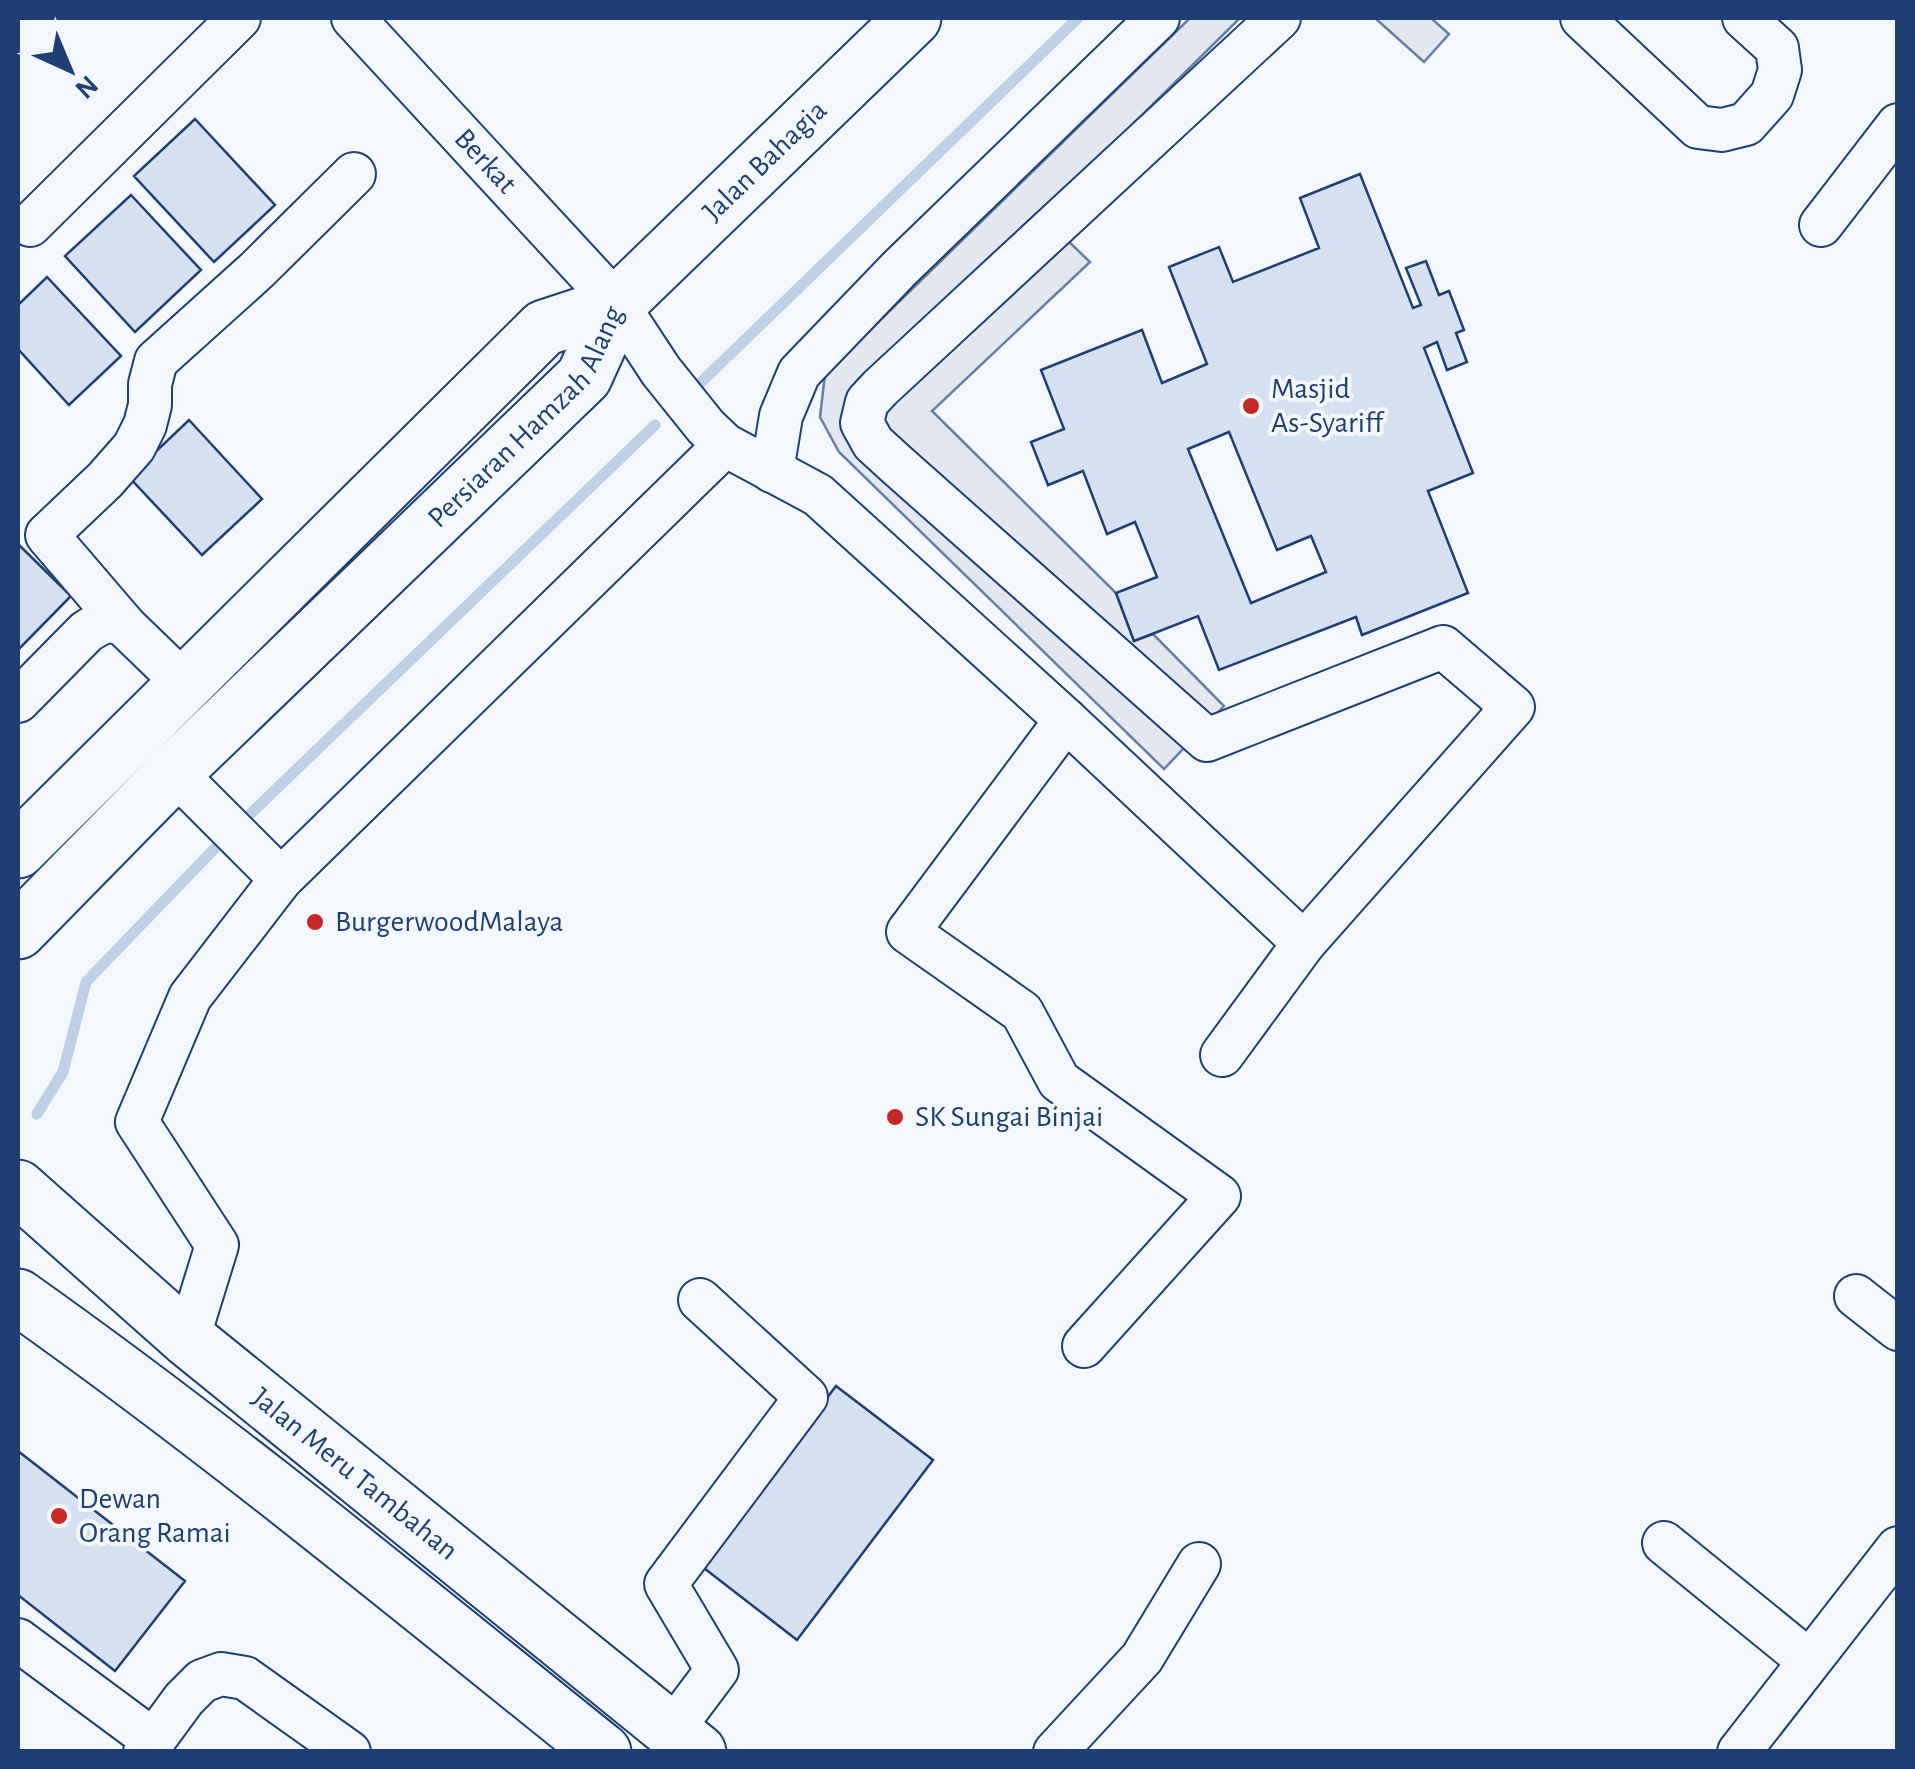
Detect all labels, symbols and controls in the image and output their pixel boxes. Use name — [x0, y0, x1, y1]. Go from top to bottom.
north arrow — [20, 20, 120, 120]
text: N — [69, 70, 103, 103]
street label: Jalan Bahagia — [697, 95, 833, 227]
street label: Berkat — [448, 123, 522, 200]
street label: Persiaran Hamzah Alang — [422, 301, 629, 534]
place label: Masjid As-Syariff — [1271, 374, 1385, 438]
marker: Masjid As-Syariff — [1240, 395, 1262, 417]
place label: BurgerwoodMalaya — [335, 907, 563, 937]
marker: BurgerwoodMalaya — [304, 911, 326, 933]
place label: SK Sungai Binjai — [915, 1102, 1103, 1132]
marker: SK Sungai Binjai — [884, 1106, 906, 1128]
street label: Jalan Meru Tambahan — [246, 1382, 463, 1566]
place label: Dewan Orang Ramai — [79, 1484, 231, 1548]
marker: Dewan Orang Ramai — [48, 1505, 70, 1527]

